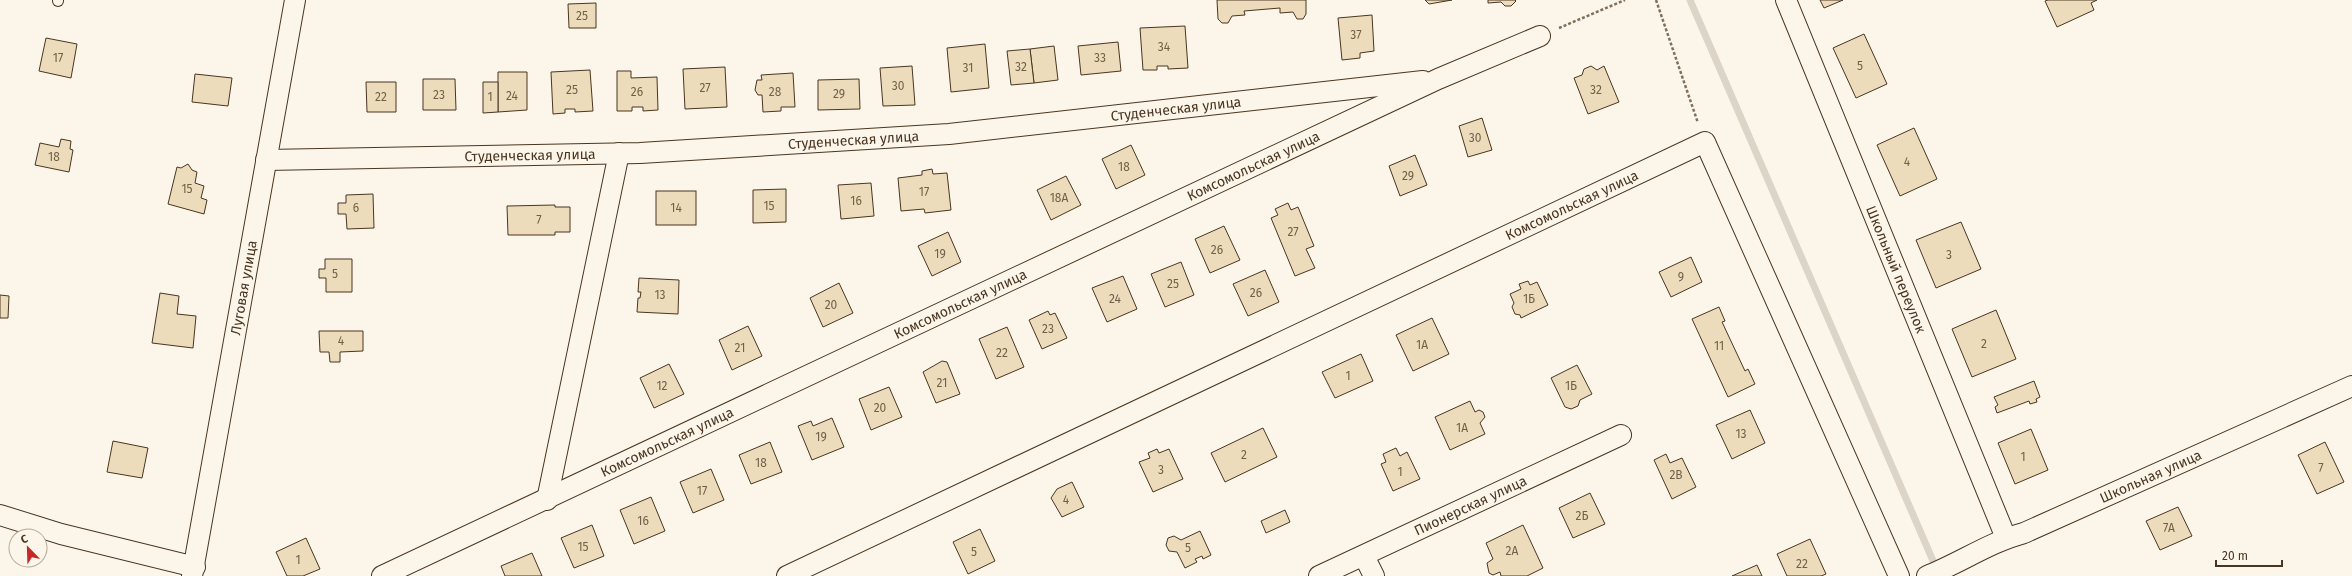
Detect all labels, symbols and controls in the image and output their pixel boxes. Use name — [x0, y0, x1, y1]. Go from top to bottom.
house number: 25 — [576, 9, 588, 23]
house number: 37 — [1350, 28, 1362, 42]
house number: 34 — [1158, 40, 1171, 54]
house number: 17 — [53, 51, 63, 65]
house number: 33 — [1094, 51, 1106, 65]
house number: 5 — [1857, 59, 1863, 73]
house number: 32 — [1015, 60, 1027, 74]
house number: 31 — [963, 61, 973, 75]
house number: 30 — [892, 79, 905, 93]
house number: 27 — [699, 81, 711, 95]
house number: 25 — [566, 83, 578, 97]
house number: 32 — [1590, 83, 1602, 97]
house number: 26 — [631, 85, 643, 99]
house number: 28 — [769, 85, 782, 99]
house number: 29 — [833, 87, 845, 101]
house number: 23 — [433, 88, 445, 102]
house number: 24 — [506, 89, 519, 103]
house number: 22 — [375, 90, 387, 104]
house number: 1 — [487, 90, 493, 104]
street label: Студенческая улица — [1110, 93, 1242, 125]
street label: Студенческая улица — [788, 128, 920, 153]
street label: Комсомольская улица — [1184, 128, 1323, 205]
house number: 30 — [1469, 131, 1482, 145]
street label: Студенческая улица — [464, 146, 596, 165]
house number: 18 — [48, 150, 60, 164]
house number: 4 — [1904, 155, 1911, 169]
house number: 18 — [1118, 160, 1130, 174]
street label: Комсомольская улица — [1503, 167, 1641, 244]
house number: 29 — [1402, 169, 1414, 183]
house number: 15 — [181, 182, 193, 196]
house number: 17 — [919, 185, 929, 199]
house number: 18А — [1050, 191, 1068, 205]
house number: 16 — [850, 194, 862, 208]
house number: 15 — [763, 199, 775, 213]
house number: 6 — [353, 201, 359, 215]
house number: 14 — [670, 201, 682, 215]
street label: Школьный переулок — [1862, 203, 1930, 336]
house number: 7 — [536, 213, 542, 227]
house number: 27 — [1287, 225, 1299, 239]
street label: Луговая улица — [227, 239, 261, 336]
house number: 26 — [1211, 243, 1223, 257]
house number: 19 — [934, 247, 946, 261]
house number: 3 — [1946, 248, 1952, 262]
street label: Комсомольская улица — [891, 266, 1030, 343]
house number: 5 — [332, 267, 338, 281]
house number: 9 — [1678, 270, 1684, 284]
house number: 25 — [1167, 277, 1179, 291]
house number: 26 — [1250, 286, 1262, 300]
house number: 13 — [654, 288, 666, 302]
house number: 24 — [1109, 292, 1122, 306]
house number: 1Б — [1523, 292, 1535, 306]
house number: 20 — [825, 298, 838, 312]
house number: 23 — [1042, 322, 1054, 336]
house number: 4 — [338, 334, 345, 348]
house number: 2 — [1981, 337, 1987, 351]
house number: 1А — [1416, 338, 1428, 352]
house number: 11 — [1714, 339, 1724, 353]
house number: 21 — [735, 341, 745, 355]
house number: 22 — [996, 346, 1008, 360]
house number: 1 — [1345, 369, 1351, 383]
house number: 21 — [937, 376, 947, 390]
house number: 12 — [656, 379, 668, 393]
house number: 1Б — [1565, 379, 1577, 393]
house number: 20 — [874, 401, 887, 415]
street label: Комсомольская улица — [598, 404, 736, 481]
house number: 1А — [1456, 421, 1468, 435]
house number: 13 — [1735, 427, 1747, 441]
house number: 19 — [815, 430, 827, 444]
street label: Школьная улица — [2097, 446, 2204, 507]
house number: 2 — [1241, 448, 1247, 462]
house number: 1 — [2020, 450, 2026, 464]
house number: 18 — [755, 456, 767, 470]
house number: 7 — [2318, 461, 2324, 475]
house number: 3 — [1158, 463, 1164, 477]
house number: 1 — [1397, 465, 1403, 479]
house number: 2В — [1669, 468, 1683, 482]
street label: Пионерская улица — [1412, 472, 1529, 539]
house number: 17 — [697, 484, 707, 498]
house number: 4 — [1063, 493, 1070, 507]
house number: 2Б — [1576, 509, 1588, 523]
house number: 16 — [637, 514, 649, 528]
house number: 7А — [2163, 521, 2175, 535]
north arrow — [8, 528, 48, 568]
text: С — [19, 532, 30, 546]
house number: 15 — [577, 540, 589, 554]
house number: 5 — [1185, 541, 1191, 555]
scale bar — [2216, 542, 2282, 568]
house number: 2А — [1506, 544, 1519, 558]
house number: 5 — [971, 545, 977, 559]
text: 20 m — [2222, 549, 2248, 563]
house number: 1 — [295, 553, 301, 567]
house number: 22 — [1796, 557, 1808, 571]

